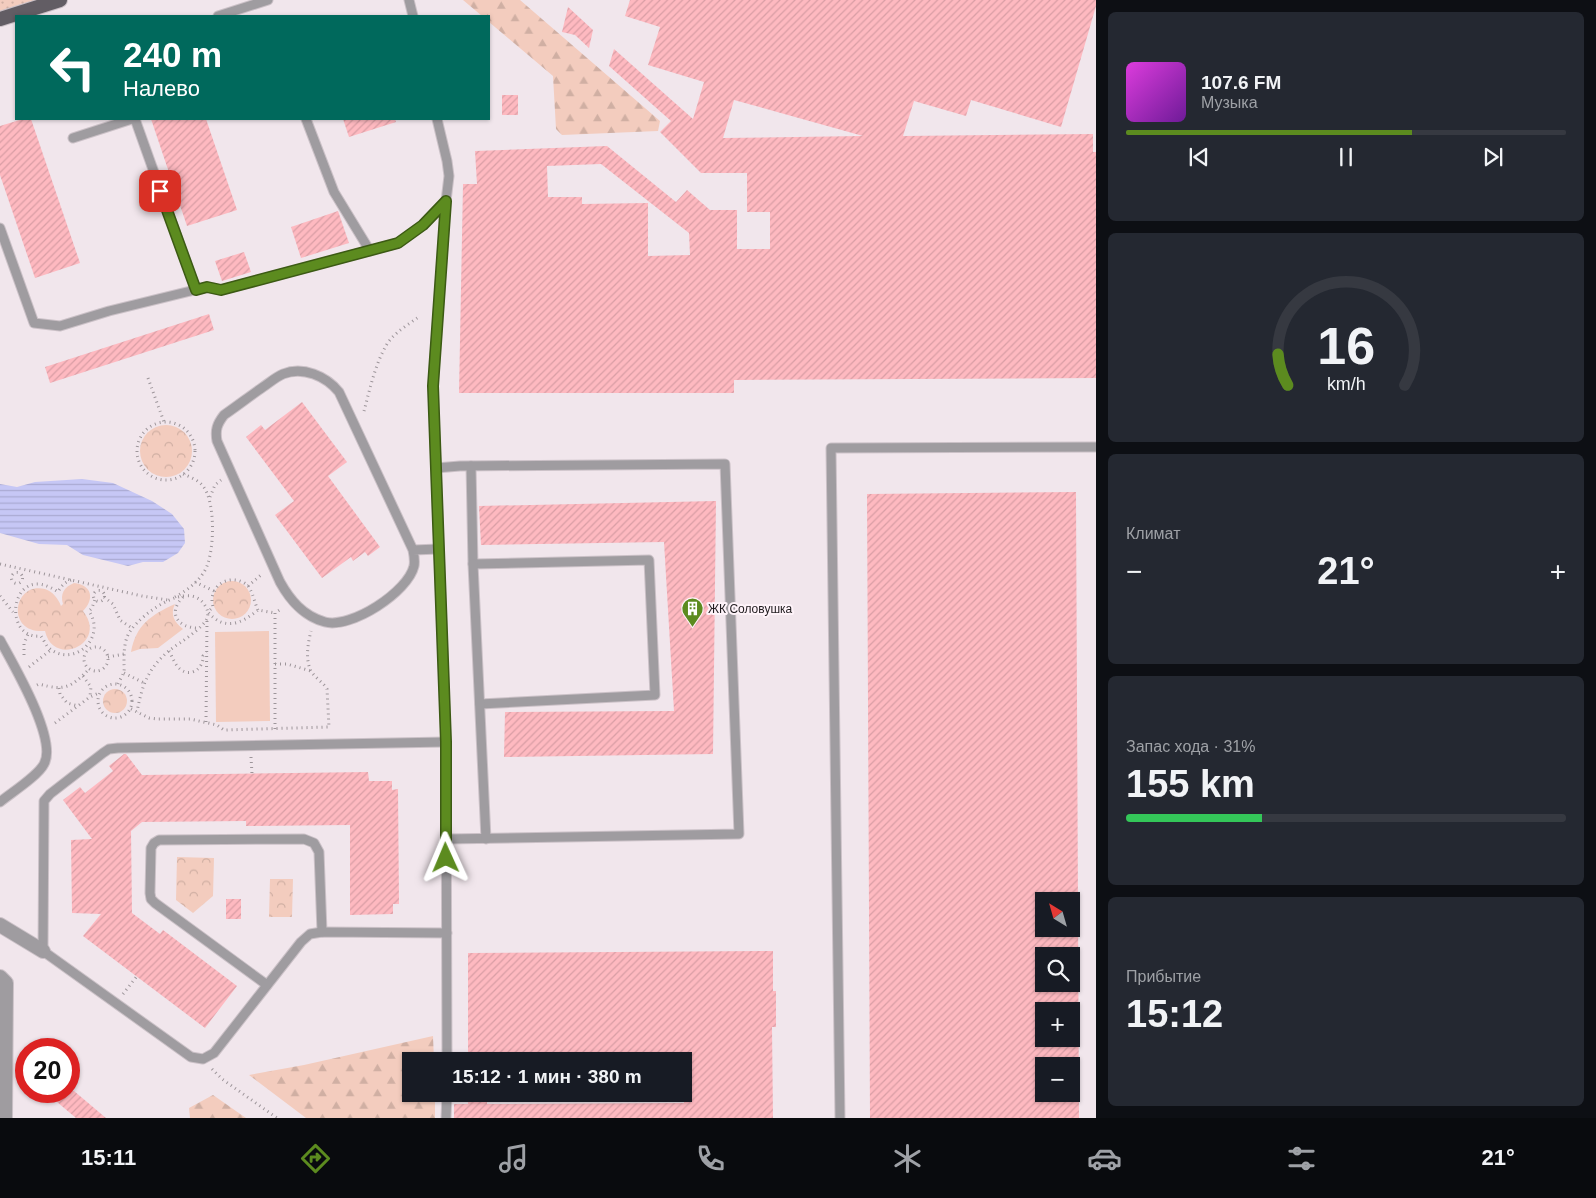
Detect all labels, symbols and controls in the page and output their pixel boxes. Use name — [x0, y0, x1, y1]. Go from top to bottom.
icon: left — [40, 35, 105, 100]
text: 240 m — [123, 35, 222, 74]
text: 107.6 FM — [1201, 72, 1281, 93]
text: Налево — [123, 76, 200, 101]
text: Музыка — [1201, 94, 1258, 111]
icon: previous — [1185, 143, 1213, 171]
icon: pause — [1332, 143, 1360, 171]
icon: next — [1479, 143, 1507, 171]
pin — [139, 170, 181, 212]
icon: arrive — [146, 177, 174, 205]
text: 16 — [1317, 317, 1375, 375]
text: km/h — [1327, 374, 1365, 394]
text: Климат — [1126, 525, 1180, 542]
text: 21° — [1317, 550, 1375, 592]
text: − — [1126, 556, 1142, 587]
text: + — [1550, 556, 1566, 587]
building icon: ЖК Соловушка — [680, 597, 704, 628]
place label: ЖК Соловушка — [708, 602, 793, 616]
text: Запас хода · 31% — [1126, 738, 1255, 755]
text: 155 km — [1126, 763, 1255, 805]
position arrow — [419, 831, 471, 883]
north arrow — [1035, 892, 1080, 938]
map controls — [1035, 892, 1080, 1102]
button: search — [1035, 947, 1080, 992]
text: Прибытие — [1126, 968, 1201, 985]
text: 15:12 — [1126, 993, 1223, 1035]
button: + — [1035, 1002, 1080, 1047]
speed limit sign: 20 — [15, 1038, 80, 1103]
button: − — [1035, 1057, 1080, 1102]
text: 15:12 · 1 мин · 380 m — [452, 1066, 642, 1087]
icon: directions — [298, 1141, 333, 1176]
icon: music — [496, 1141, 531, 1176]
icon: phone — [693, 1141, 728, 1176]
icon: climate — [890, 1141, 925, 1176]
icon: car — [1087, 1141, 1122, 1176]
icon: filters — [1284, 1141, 1319, 1176]
text: 15:11 — [81, 1145, 136, 1170]
text: 21° — [1482, 1145, 1515, 1170]

